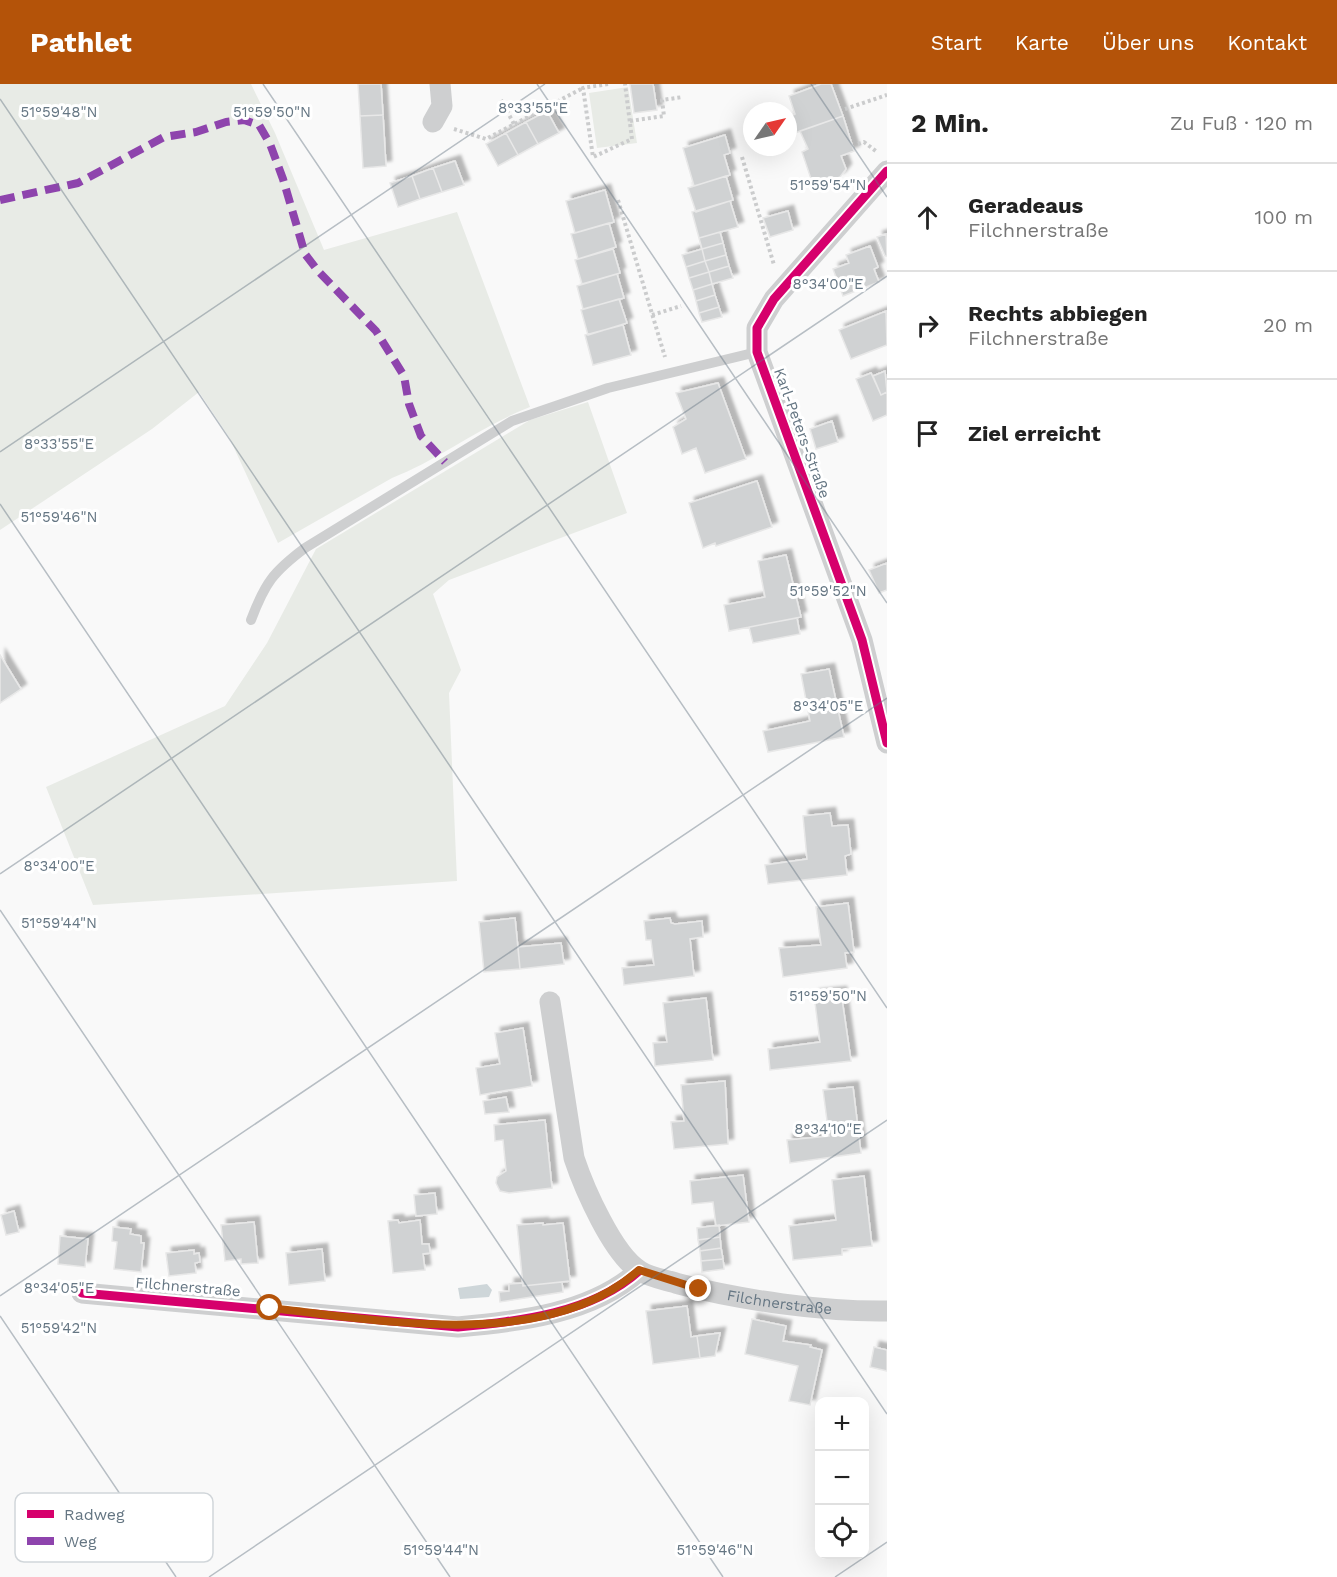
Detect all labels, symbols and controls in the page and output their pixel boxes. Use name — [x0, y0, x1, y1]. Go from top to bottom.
text: Pathlet — [30, 26, 132, 59]
text: Start — [931, 30, 982, 55]
text: Karte — [1015, 30, 1069, 55]
text: Über uns — [1102, 30, 1194, 55]
text: Kontakt — [1227, 30, 1307, 55]
text: 8°33'55"E — [498, 99, 568, 117]
north arrow — [743, 102, 797, 156]
text: 51°59'48"N — [20, 103, 98, 121]
text: 51°59'50"N — [233, 103, 311, 121]
text: 2 Min. — [911, 108, 989, 138]
text: Zu Fuß · 120 m — [1170, 111, 1313, 135]
text: 51°59'54"N — [789, 176, 867, 194]
text: Geradeaus — [968, 193, 1083, 218]
icon: ahead — [911, 201, 944, 234]
text: 100 m — [1254, 205, 1313, 229]
text: Filchnerstraße — [968, 218, 1109, 242]
text: 8°34'00"E — [792, 275, 864, 293]
text: Rechts abbiegen — [968, 301, 1148, 326]
icon: right — [911, 309, 944, 342]
text: 20 m — [1263, 313, 1313, 337]
text: Filchnerstraße — [968, 326, 1109, 350]
street label: Karl-Peters-Straße — [770, 365, 834, 501]
icon: arrive — [911, 417, 944, 450]
text: Ziel erreicht — [968, 421, 1101, 446]
text: 8°33'55"E — [24, 435, 94, 453]
text: 51°59'46"N — [21, 508, 97, 526]
text: 51°59'52"N — [789, 582, 867, 600]
text: 8°34'05"E — [793, 697, 863, 715]
text: 8°34'00"E — [23, 857, 95, 875]
text: 51°59'44"N — [21, 914, 97, 932]
text: 51°59'50"N — [789, 987, 867, 1005]
text: 8°34'10"E — [794, 1120, 862, 1138]
street label: Filchnerstraße — [135, 1273, 241, 1301]
route end — [685, 1275, 711, 1301]
text: 8°34'05"E — [24, 1279, 94, 1297]
street label: Filchnerstraße — [726, 1286, 833, 1318]
route start — [256, 1294, 282, 1320]
text: 51°59'42"N — [21, 1319, 97, 1337]
map controls — [815, 1397, 869, 1559]
button: + — [815, 1397, 869, 1451]
button: − — [815, 1451, 869, 1505]
legend — [15, 1493, 213, 1562]
text: Radweg — [64, 1505, 125, 1524]
button: locate — [815, 1505, 869, 1559]
text: Weg — [64, 1532, 97, 1551]
text: 51°59'44"N — [403, 1541, 479, 1559]
text: 51°59'46"N — [677, 1541, 753, 1559]

